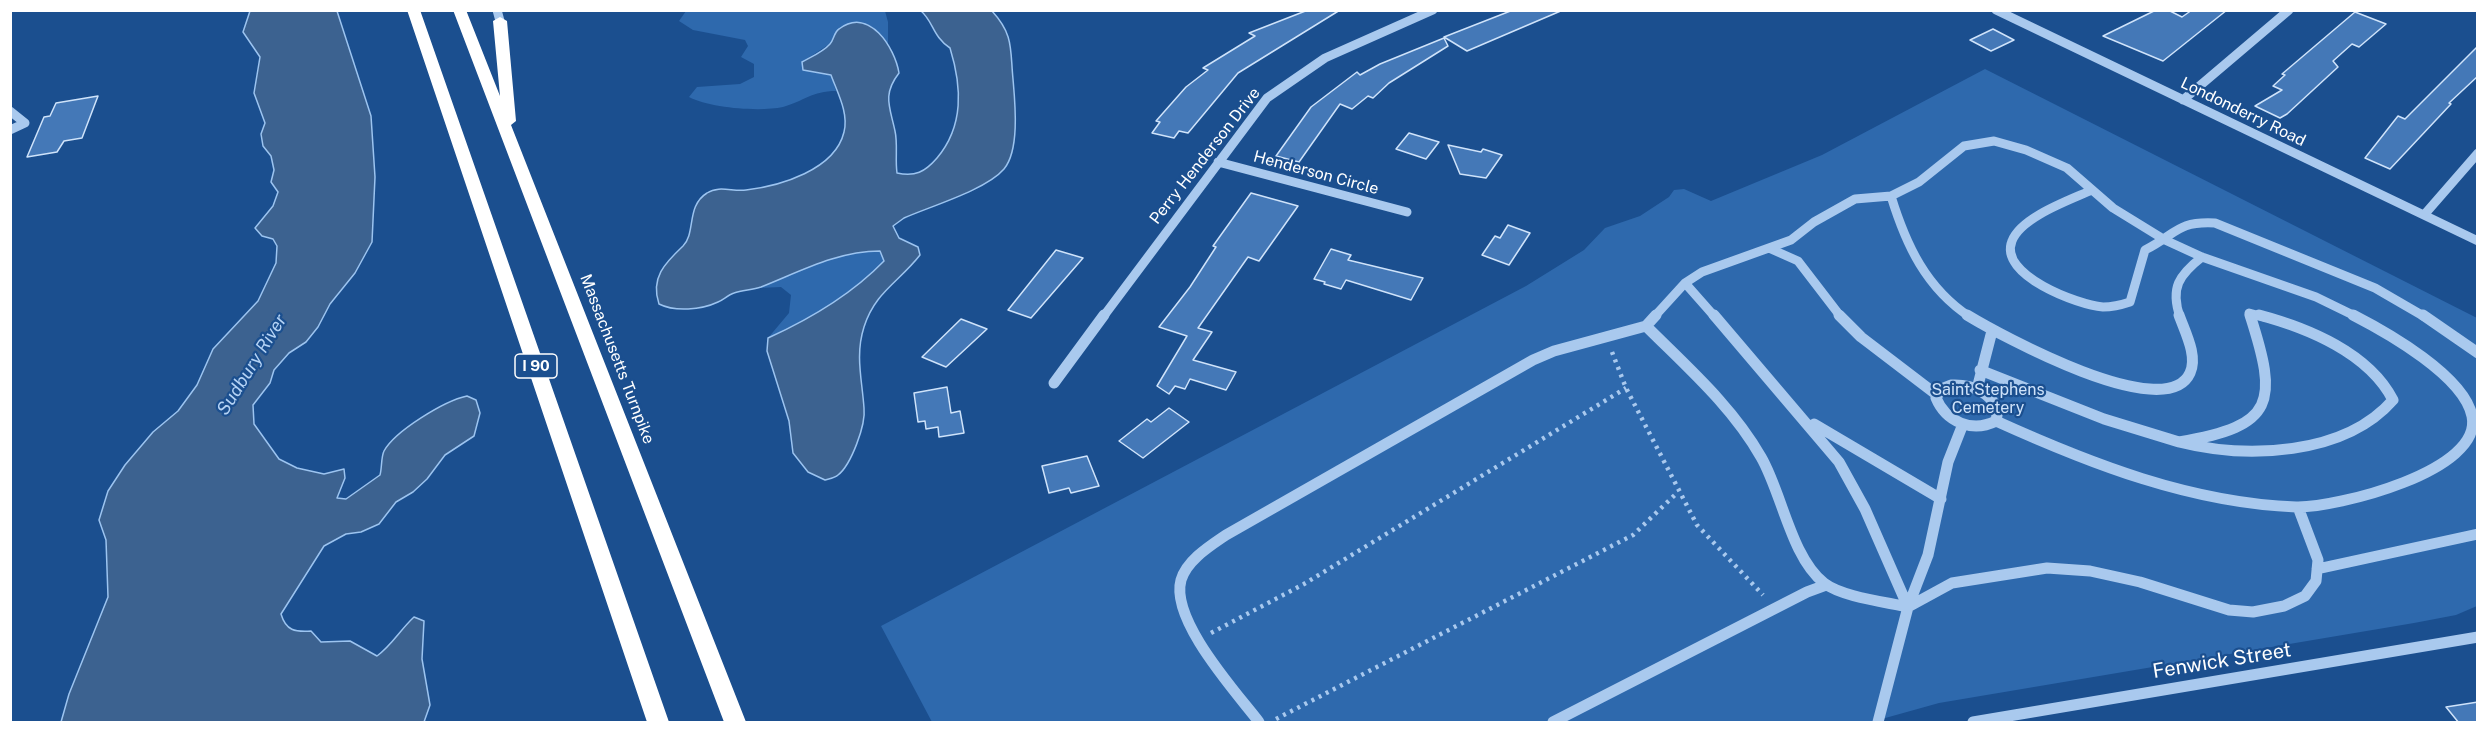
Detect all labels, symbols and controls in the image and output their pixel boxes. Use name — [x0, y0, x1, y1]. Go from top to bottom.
street label: Londonderry Road — [2177, 73, 2309, 151]
street label: Perry Henderson Drive — [1146, 84, 1264, 228]
street label: Henderson Circle — [1251, 147, 1381, 199]
street label: Massachusetts Turnpike — [576, 271, 658, 447]
water label: Sudbury River — [212, 311, 292, 419]
road number: I 90 — [515, 354, 557, 378]
park label: Saint Stephens Cemetery — [1931, 380, 2045, 418]
street label: Fenwick Street — [2151, 638, 2293, 684]

